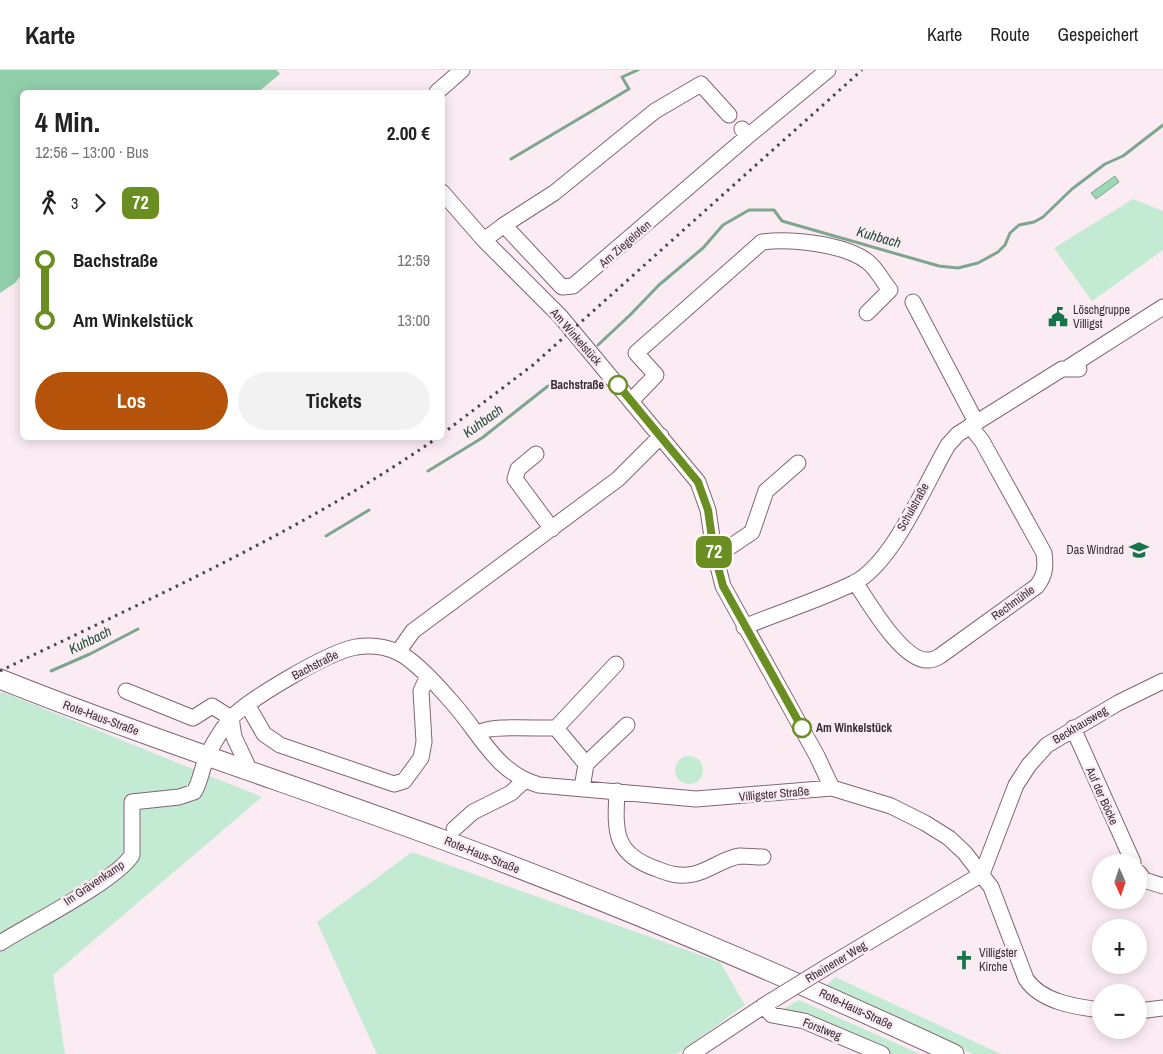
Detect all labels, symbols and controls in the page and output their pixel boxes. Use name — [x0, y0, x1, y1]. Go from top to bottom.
text: Karte — [25, 19, 75, 51]
text: Karte — [927, 22, 962, 47]
text: Route — [990, 22, 1030, 47]
text: Gespeichert — [1058, 22, 1138, 47]
text: 4 Min. — [35, 103, 100, 141]
text: 2.00 € — [387, 120, 430, 146]
text: 12:56 – 13:00 · Bus — [35, 141, 149, 163]
icon: walk — [35, 189, 63, 217]
icon: forward — [86, 189, 114, 217]
text: 72 — [132, 190, 149, 215]
text: 3 — [71, 192, 78, 214]
street label: Am Ziegelofen — [595, 217, 654, 272]
water label: Kuhbach — [855, 222, 903, 252]
text: Bachstraße — [73, 247, 158, 273]
text: 12:59 — [397, 249, 430, 271]
place label: Löschgruppe Villigst — [1073, 302, 1130, 332]
street label: Am Winkelstück — [546, 304, 605, 369]
public building icon: Löschgruppe Villigst — [1047, 306, 1069, 328]
text: Am Winkelstück — [73, 307, 193, 333]
text: 13:00 — [397, 309, 430, 331]
button: Los — [35, 372, 228, 430]
button: Tickets — [238, 372, 430, 430]
marker: Bachstraße — [608, 375, 628, 395]
place label: Bachstraße — [550, 377, 605, 393]
water label: Kuhbach — [459, 400, 507, 442]
street label: Schulstraße — [893, 480, 933, 534]
line badge: 72 — [692, 536, 736, 568]
text: 72 — [706, 539, 722, 564]
school or university icon: Das Windrad — [1128, 539, 1150, 561]
place label: Das Windrad — [1067, 542, 1124, 558]
street label: Rechmühle — [988, 582, 1038, 624]
water label: Kuhbach — [66, 622, 114, 658]
street label: Bachstraße — [289, 646, 341, 684]
street label: Rote-Haus-Straße — [61, 697, 141, 739]
street label: Beckhausweg — [1050, 702, 1111, 748]
marker: Am Winkelstück — [792, 718, 812, 738]
place label: Am Winkelstück — [816, 720, 892, 736]
street label: Auf der Böcke — [1082, 764, 1122, 827]
street label: Villigster Straße — [738, 783, 810, 805]
street label: Rote-Haus-Straße — [442, 833, 522, 877]
north arrow — [1092, 854, 1148, 909]
map controls — [1092, 854, 1147, 1039]
street label: Im Grävenkamp — [61, 857, 127, 909]
button: + — [1092, 919, 1147, 974]
street label: Rheinener Weg — [802, 937, 870, 987]
place label: Villigster Kirche — [979, 945, 1018, 975]
church icon: Villigster Kirche — [953, 949, 975, 971]
button: − — [1092, 984, 1147, 1039]
street label: Rote-Haus-Straße — [816, 985, 896, 1033]
street label: Forstweg — [800, 1014, 844, 1044]

